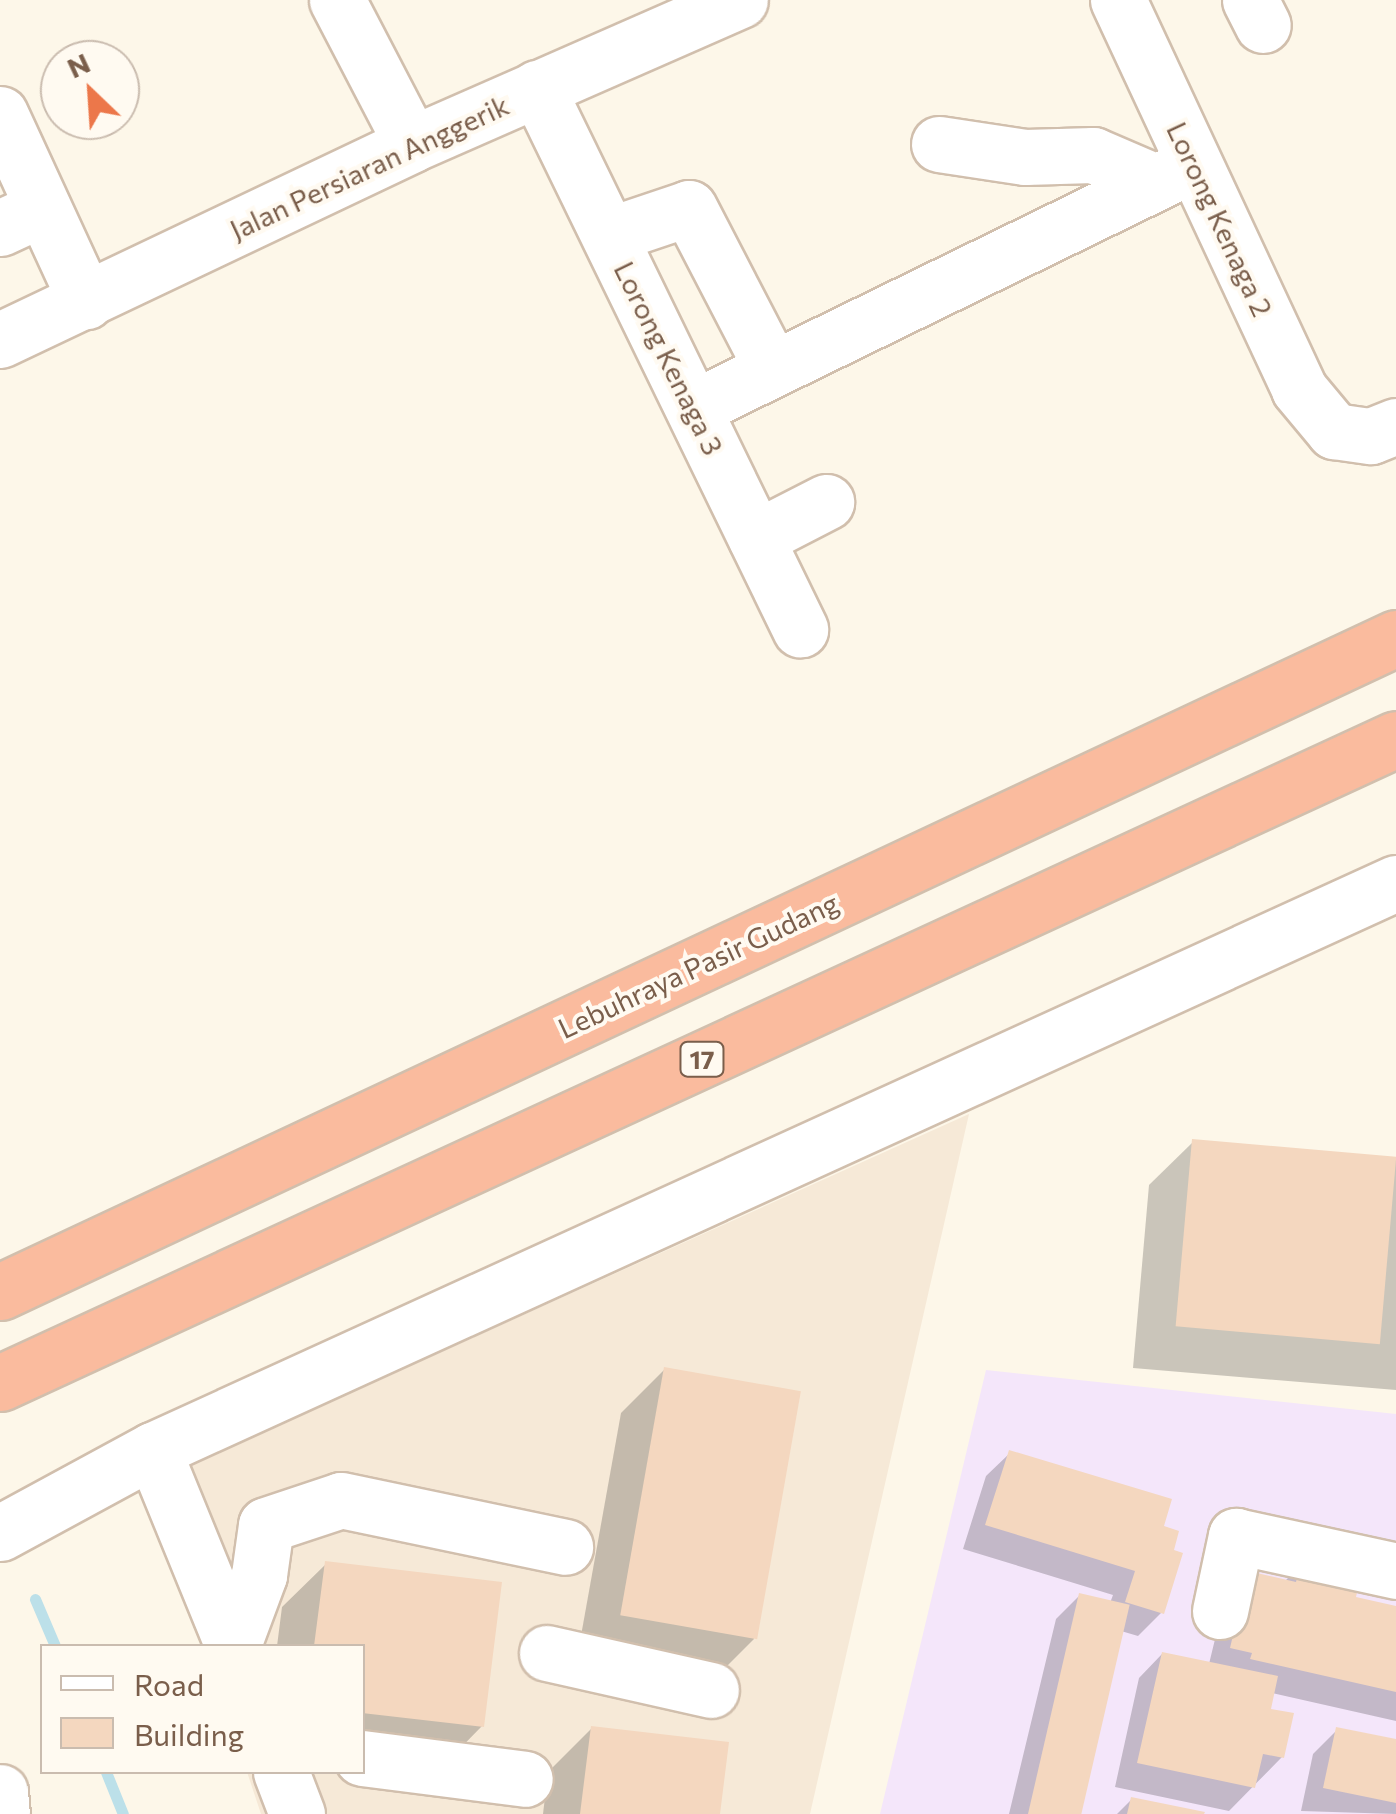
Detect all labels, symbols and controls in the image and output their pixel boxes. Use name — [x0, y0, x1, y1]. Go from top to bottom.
north arrow — [40, 40, 140, 140]
text: N — [61, 45, 95, 84]
street label: Jalan Persiaran Anggerik — [224, 88, 514, 246]
street label: Lorong Kenaga 2 — [1160, 116, 1280, 322]
street label: Lorong Kenaga 3 — [608, 256, 730, 460]
street label: Lebuhraya Pasir Gudang — [553, 885, 843, 1045]
road number: 17 — [677, 1039, 727, 1079]
legend — [40, 1644, 365, 1774]
text: Road — [134, 1665, 204, 1702]
text: Building — [134, 1715, 244, 1752]

